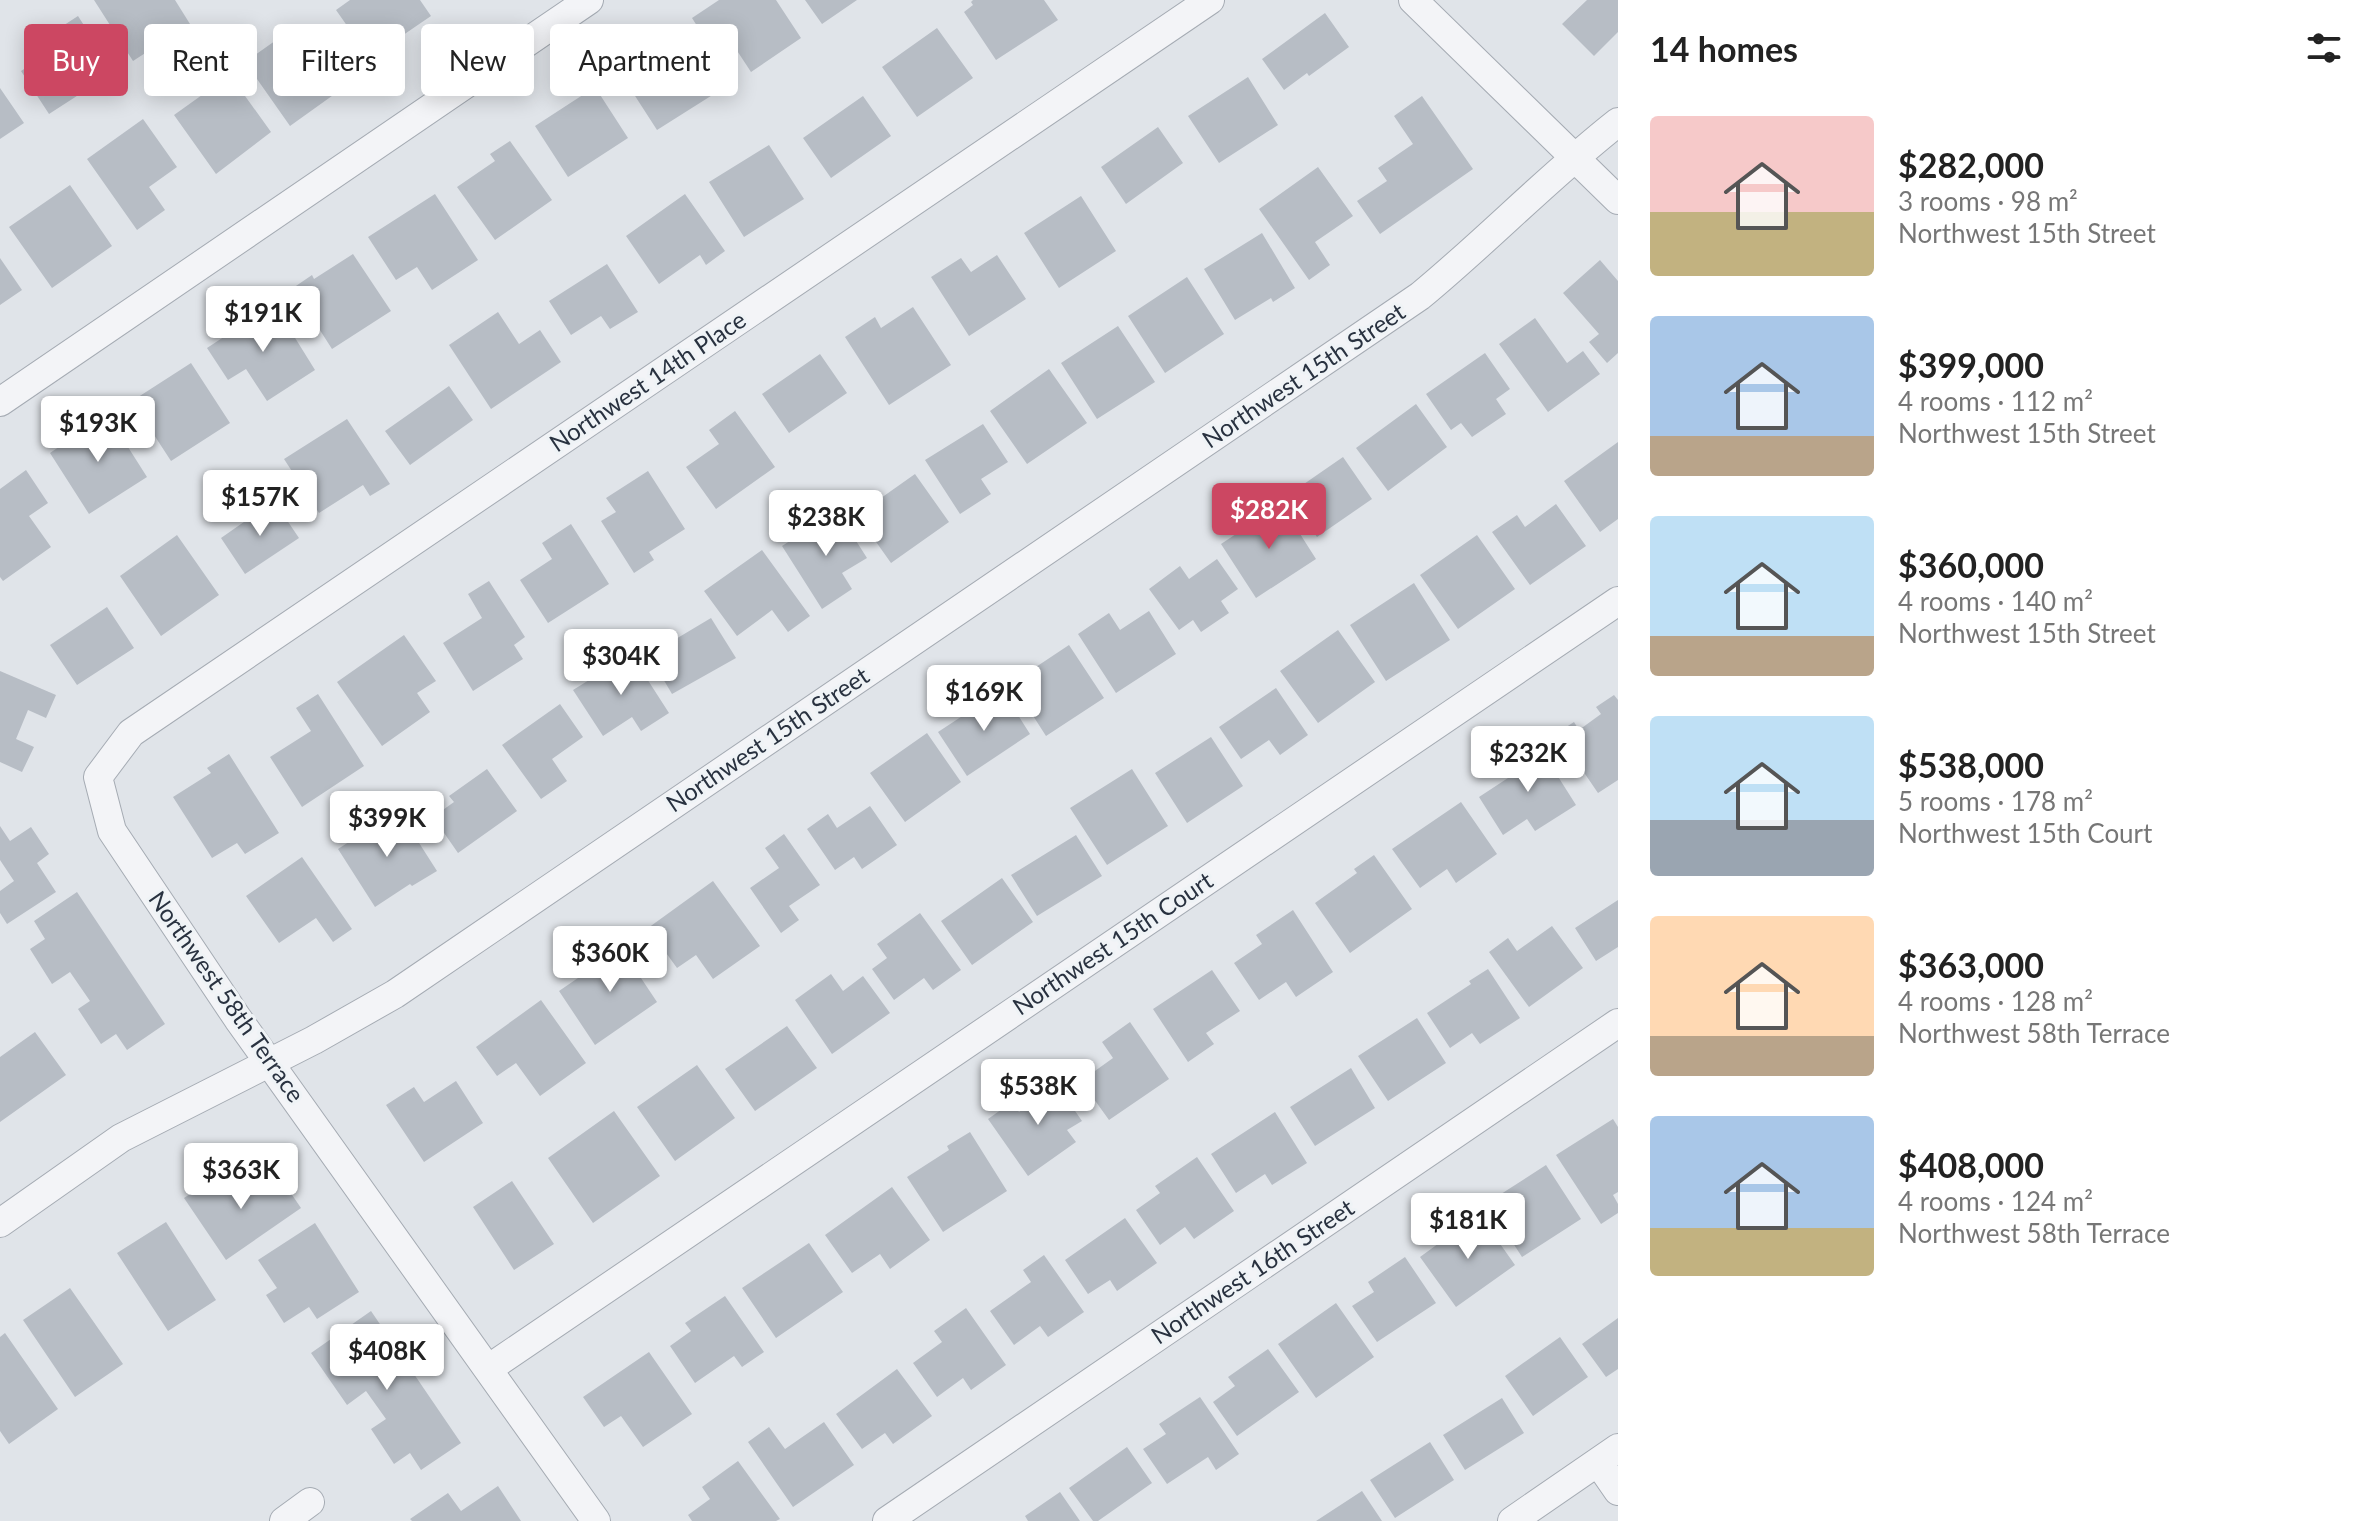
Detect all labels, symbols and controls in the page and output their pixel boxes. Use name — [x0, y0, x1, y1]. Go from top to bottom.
chip: Buy — [24, 24, 128, 96]
chip: Rent — [144, 24, 257, 96]
chip: Filters — [273, 24, 405, 96]
chip: New — [421, 24, 534, 96]
chip: Apartment — [550, 24, 738, 96]
icon: filters — [2302, 26, 2346, 70]
text: 14 homes — [1650, 28, 1798, 69]
text: $282,000 — [1898, 144, 2044, 185]
icon: home — [1714, 148, 1810, 244]
text: 3 rooms · 98 m² — [1898, 185, 2078, 217]
text: Northwest 15th Street — [1898, 217, 2156, 249]
pin: $191K — [207, 286, 319, 354]
text: $191K — [224, 296, 302, 328]
street label: Northwest 15th Street — [1196, 296, 1410, 453]
street label: Northwest 14th Place — [543, 304, 751, 457]
text: $399,000 — [1898, 344, 2044, 385]
icon: home — [1714, 348, 1810, 444]
text: 4 rooms · 112 m² — [1898, 385, 2093, 417]
pin: $193K — [42, 396, 154, 464]
text: $193K — [59, 406, 137, 438]
text: Northwest 15th Street — [1898, 417, 2156, 449]
pin: $157K — [204, 470, 316, 538]
text: $157K — [221, 480, 299, 512]
pin: $282K — [1213, 483, 1325, 551]
pin: $238K — [770, 490, 882, 558]
text: $282K — [1230, 493, 1308, 525]
text: $238K — [787, 500, 865, 532]
text: $360,000 — [1898, 544, 2044, 585]
icon: home — [1714, 548, 1810, 644]
text: 4 rooms · 140 m² — [1898, 585, 2093, 617]
text: Northwest 15th Street — [1898, 617, 2156, 649]
pin: $304K — [565, 629, 677, 697]
text: $304K — [582, 639, 660, 671]
street label: Northwest 15th Street — [660, 660, 874, 817]
pin: $169K — [928, 665, 1040, 733]
text: $169K — [945, 675, 1023, 707]
pin: $232K — [1472, 726, 1584, 794]
text: $232K — [1489, 736, 1567, 768]
text: $538,000 — [1898, 744, 2044, 785]
icon: home — [1714, 748, 1810, 844]
text: 5 rooms · 178 m² — [1898, 785, 2093, 817]
pin: $399K — [331, 791, 443, 859]
text: $399K — [348, 801, 426, 833]
text: Northwest 15th Court — [1898, 817, 2152, 849]
street label: Northwest 15th Court — [1007, 865, 1218, 1020]
street label: Northwest 58th Terrace — [143, 885, 311, 1107]
pin: $360K — [554, 926, 666, 994]
text: $360K — [571, 936, 649, 968]
text: $363,000 — [1898, 944, 2044, 985]
icon: home — [1714, 948, 1810, 1044]
text: 4 rooms · 128 m² — [1898, 985, 2093, 1017]
text: Northwest 58th Terrace — [1898, 1017, 2170, 1049]
pin: $538K — [982, 1059, 1094, 1127]
text: $538K — [999, 1069, 1077, 1101]
pin: $363K — [185, 1143, 297, 1211]
text: $408,000 — [1898, 1144, 2044, 1185]
icon: home — [1714, 1148, 1810, 1244]
text: $363K — [202, 1153, 280, 1185]
text: 4 rooms · 124 m² — [1898, 1185, 2093, 1217]
street label: Northwest 16th Street — [1145, 1192, 1359, 1349]
pin: $181K — [1412, 1193, 1524, 1261]
text: $181K — [1429, 1203, 1507, 1235]
text: Northwest 58th Terrace — [1898, 1217, 2170, 1249]
pin: $408K — [331, 1324, 443, 1392]
text: $408K — [348, 1334, 426, 1366]

